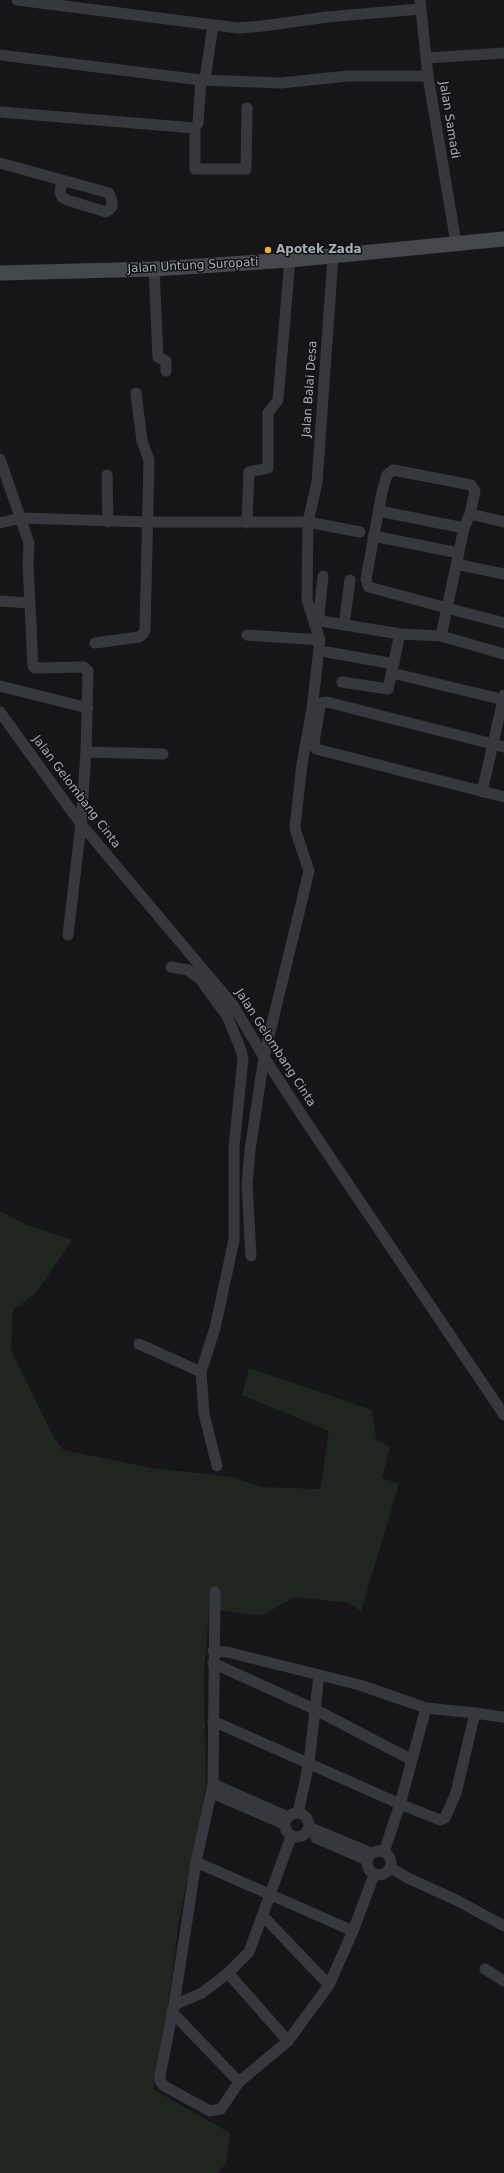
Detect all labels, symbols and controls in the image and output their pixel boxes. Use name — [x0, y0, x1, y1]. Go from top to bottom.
street label: Jalan Samadi — [436, 80, 462, 160]
place label: Apotek Zada — [276, 243, 362, 257]
marker: Apotek Zada — [263, 245, 273, 255]
street label: Jalan Untung Suropati — [127, 255, 259, 277]
street label: Jalan Balai Desa — [299, 340, 321, 438]
street label: Jalan Gelombang Cinta — [29, 733, 123, 851]
street label: Jalan Gelombang Cinta — [232, 986, 318, 1110]

